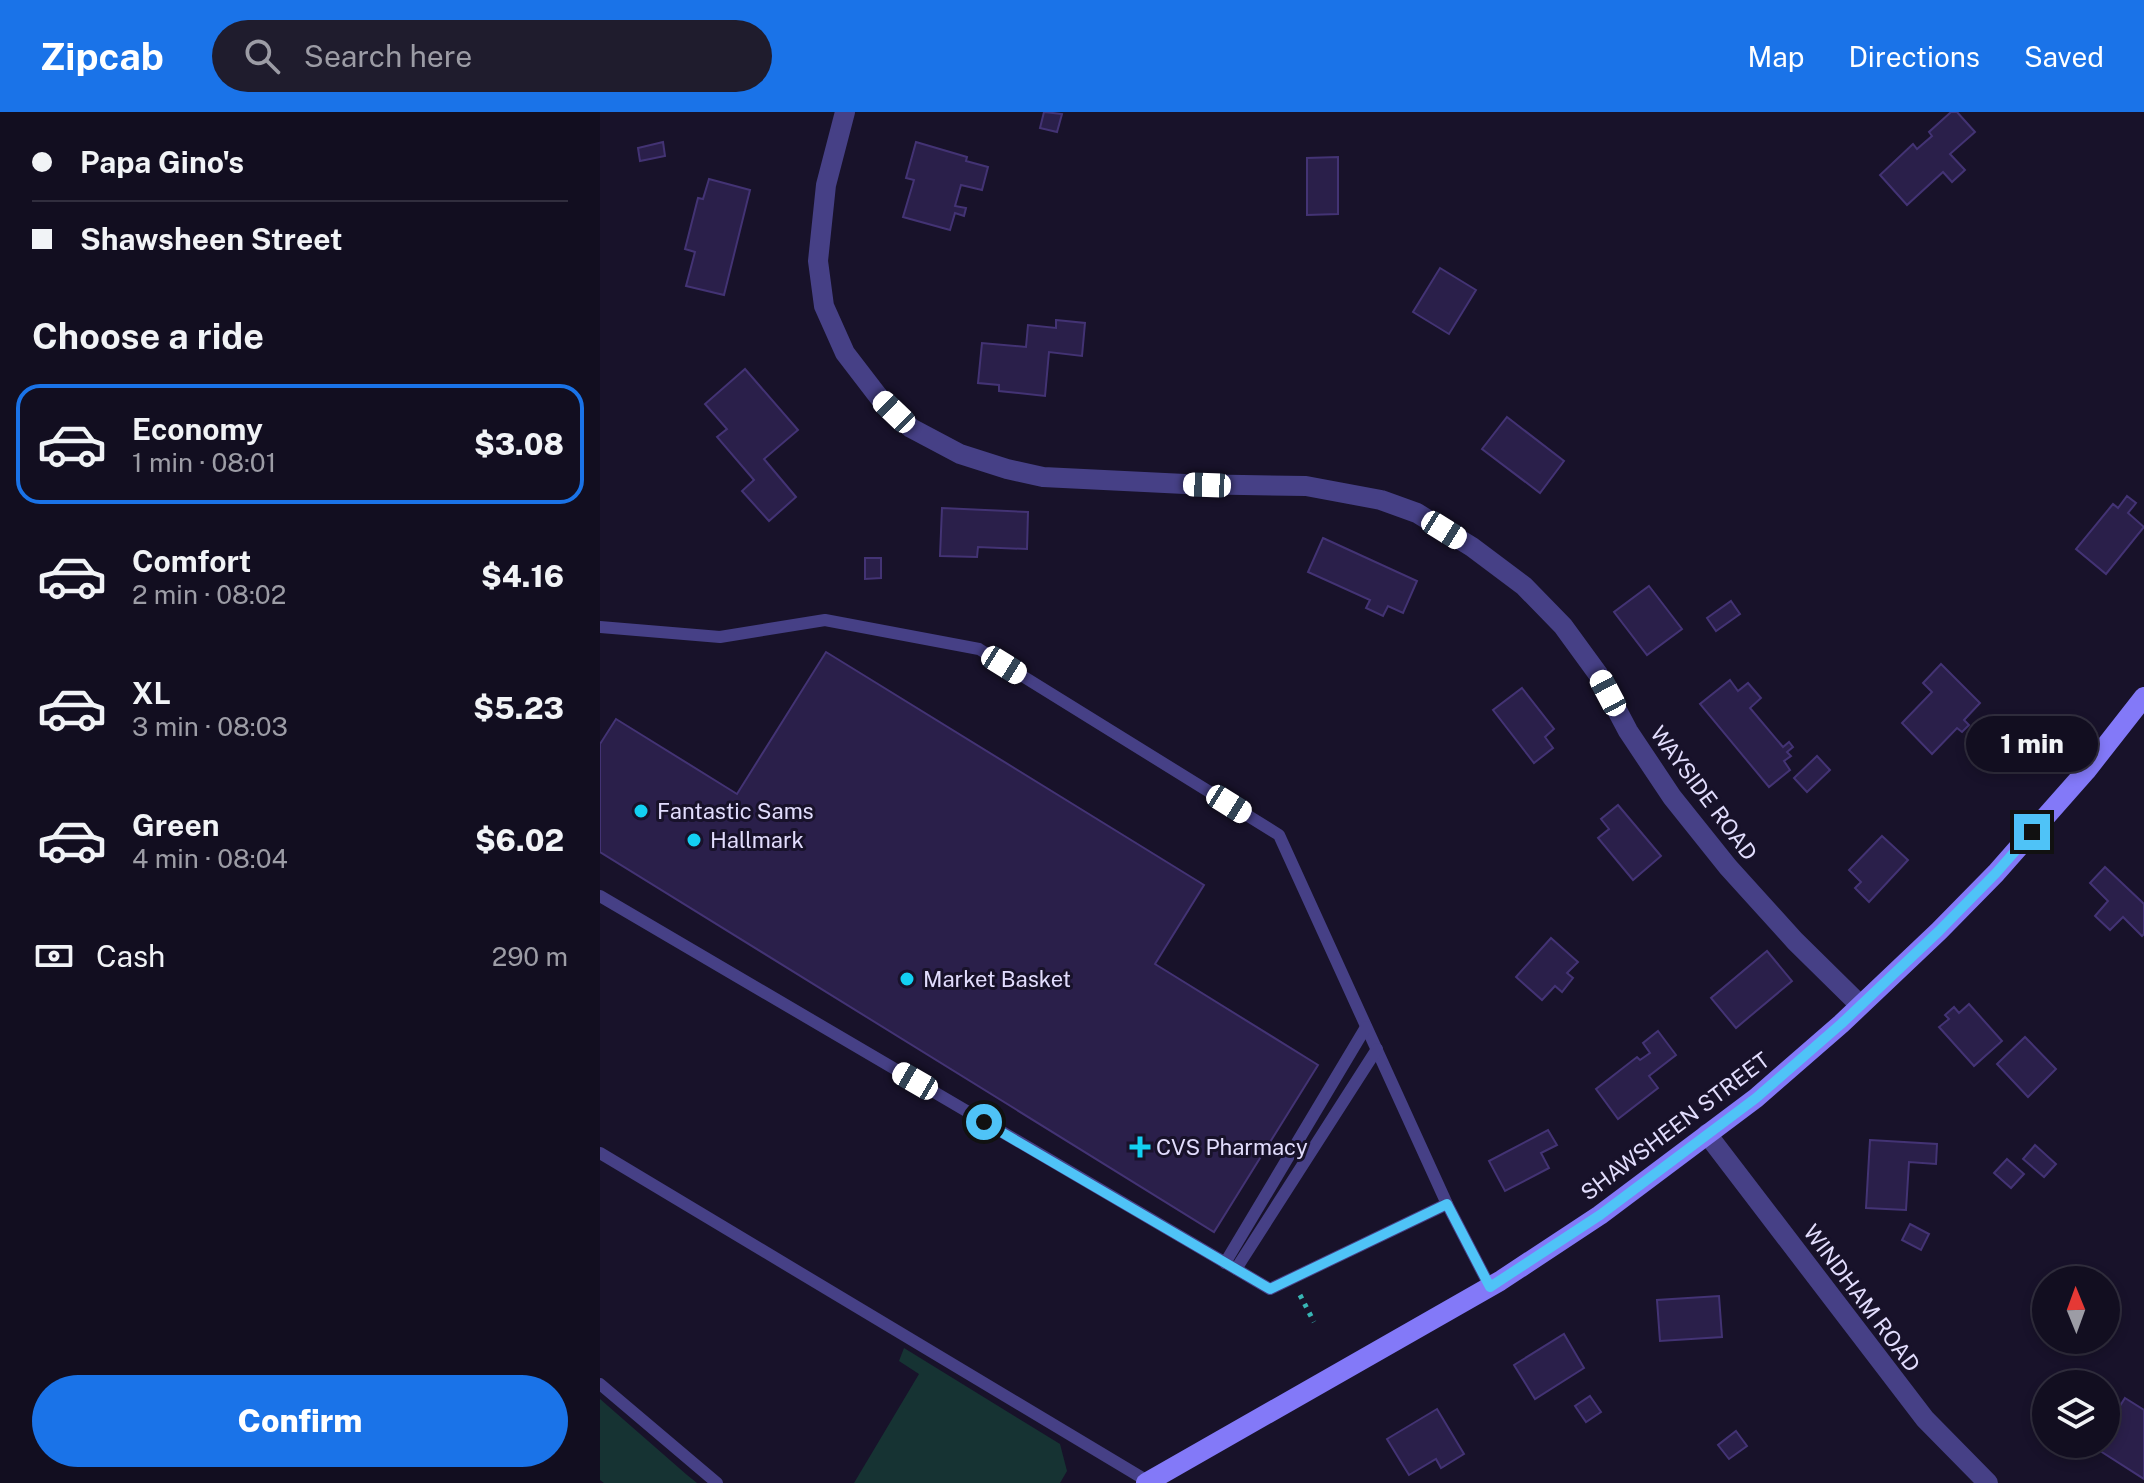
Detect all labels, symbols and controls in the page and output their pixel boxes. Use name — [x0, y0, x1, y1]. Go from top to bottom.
search box — [212, 20, 772, 92]
text: Zipcab — [40, 34, 164, 79]
icon: search — [240, 34, 284, 78]
text: Search here — [304, 38, 472, 74]
text: Map — [1748, 40, 1804, 73]
text: Directions — [1848, 40, 1980, 73]
text: Saved — [2024, 40, 2104, 73]
text: Papa Gino's — [80, 144, 244, 180]
text: Shawsheen Street — [80, 221, 343, 257]
text: Choose a ride — [32, 315, 264, 357]
car — [868, 387, 920, 437]
icon: car — [36, 408, 108, 480]
text: Economy — [132, 411, 263, 447]
text: $3.08 — [474, 426, 564, 462]
text: 1 min · 08:01 — [132, 447, 276, 478]
car — [1183, 472, 1231, 498]
car — [1417, 507, 1471, 553]
icon: car — [36, 540, 108, 612]
text: Comfort — [132, 543, 251, 579]
text: $4.16 — [481, 558, 564, 594]
text: 2 min · 08:02 — [132, 579, 286, 610]
car — [977, 642, 1031, 688]
car — [1586, 666, 1630, 720]
icon: car — [36, 672, 108, 744]
text: XL — [132, 675, 171, 711]
text: $5.23 — [473, 690, 564, 726]
text: 3 min · 08:03 — [132, 711, 288, 742]
callout: 1 min — [1966, 716, 2098, 772]
street label: WAYSIDE ROAD — [1645, 721, 1763, 865]
text: 1 min — [2000, 728, 2064, 759]
car — [1202, 781, 1256, 827]
place label: Fantastic Sams — [657, 798, 814, 824]
marker: Fantastic Sams — [632, 802, 650, 820]
icon: car — [36, 804, 108, 876]
text: Green — [132, 807, 219, 843]
route end — [2014, 814, 2050, 850]
text: $6.02 — [475, 822, 564, 858]
place label: Hallmark — [710, 827, 804, 853]
marker: Hallmark — [685, 831, 703, 849]
text: 4 min · 08:04 — [132, 843, 288, 874]
icon: cash — [32, 934, 76, 978]
text: Cash — [96, 938, 165, 974]
text: 290 m — [492, 941, 568, 972]
place label: Market Basket — [923, 966, 1071, 992]
marker: Market Basket — [898, 970, 916, 988]
street label: SHAWSHEEN STREET — [1576, 1047, 1774, 1205]
car — [888, 1059, 942, 1103]
route start — [966, 1104, 1002, 1140]
place label: CVS Pharmacy — [1156, 1134, 1308, 1160]
marker: CVS Pharmacy — [1131, 1138, 1149, 1156]
street label: WINDHAM ROAD — [1798, 1219, 1926, 1377]
north arrow — [2032, 1266, 2120, 1354]
map controls — [2032, 1266, 2120, 1458]
button: layers — [2032, 1370, 2120, 1458]
button: Confirm — [32, 1375, 568, 1467]

